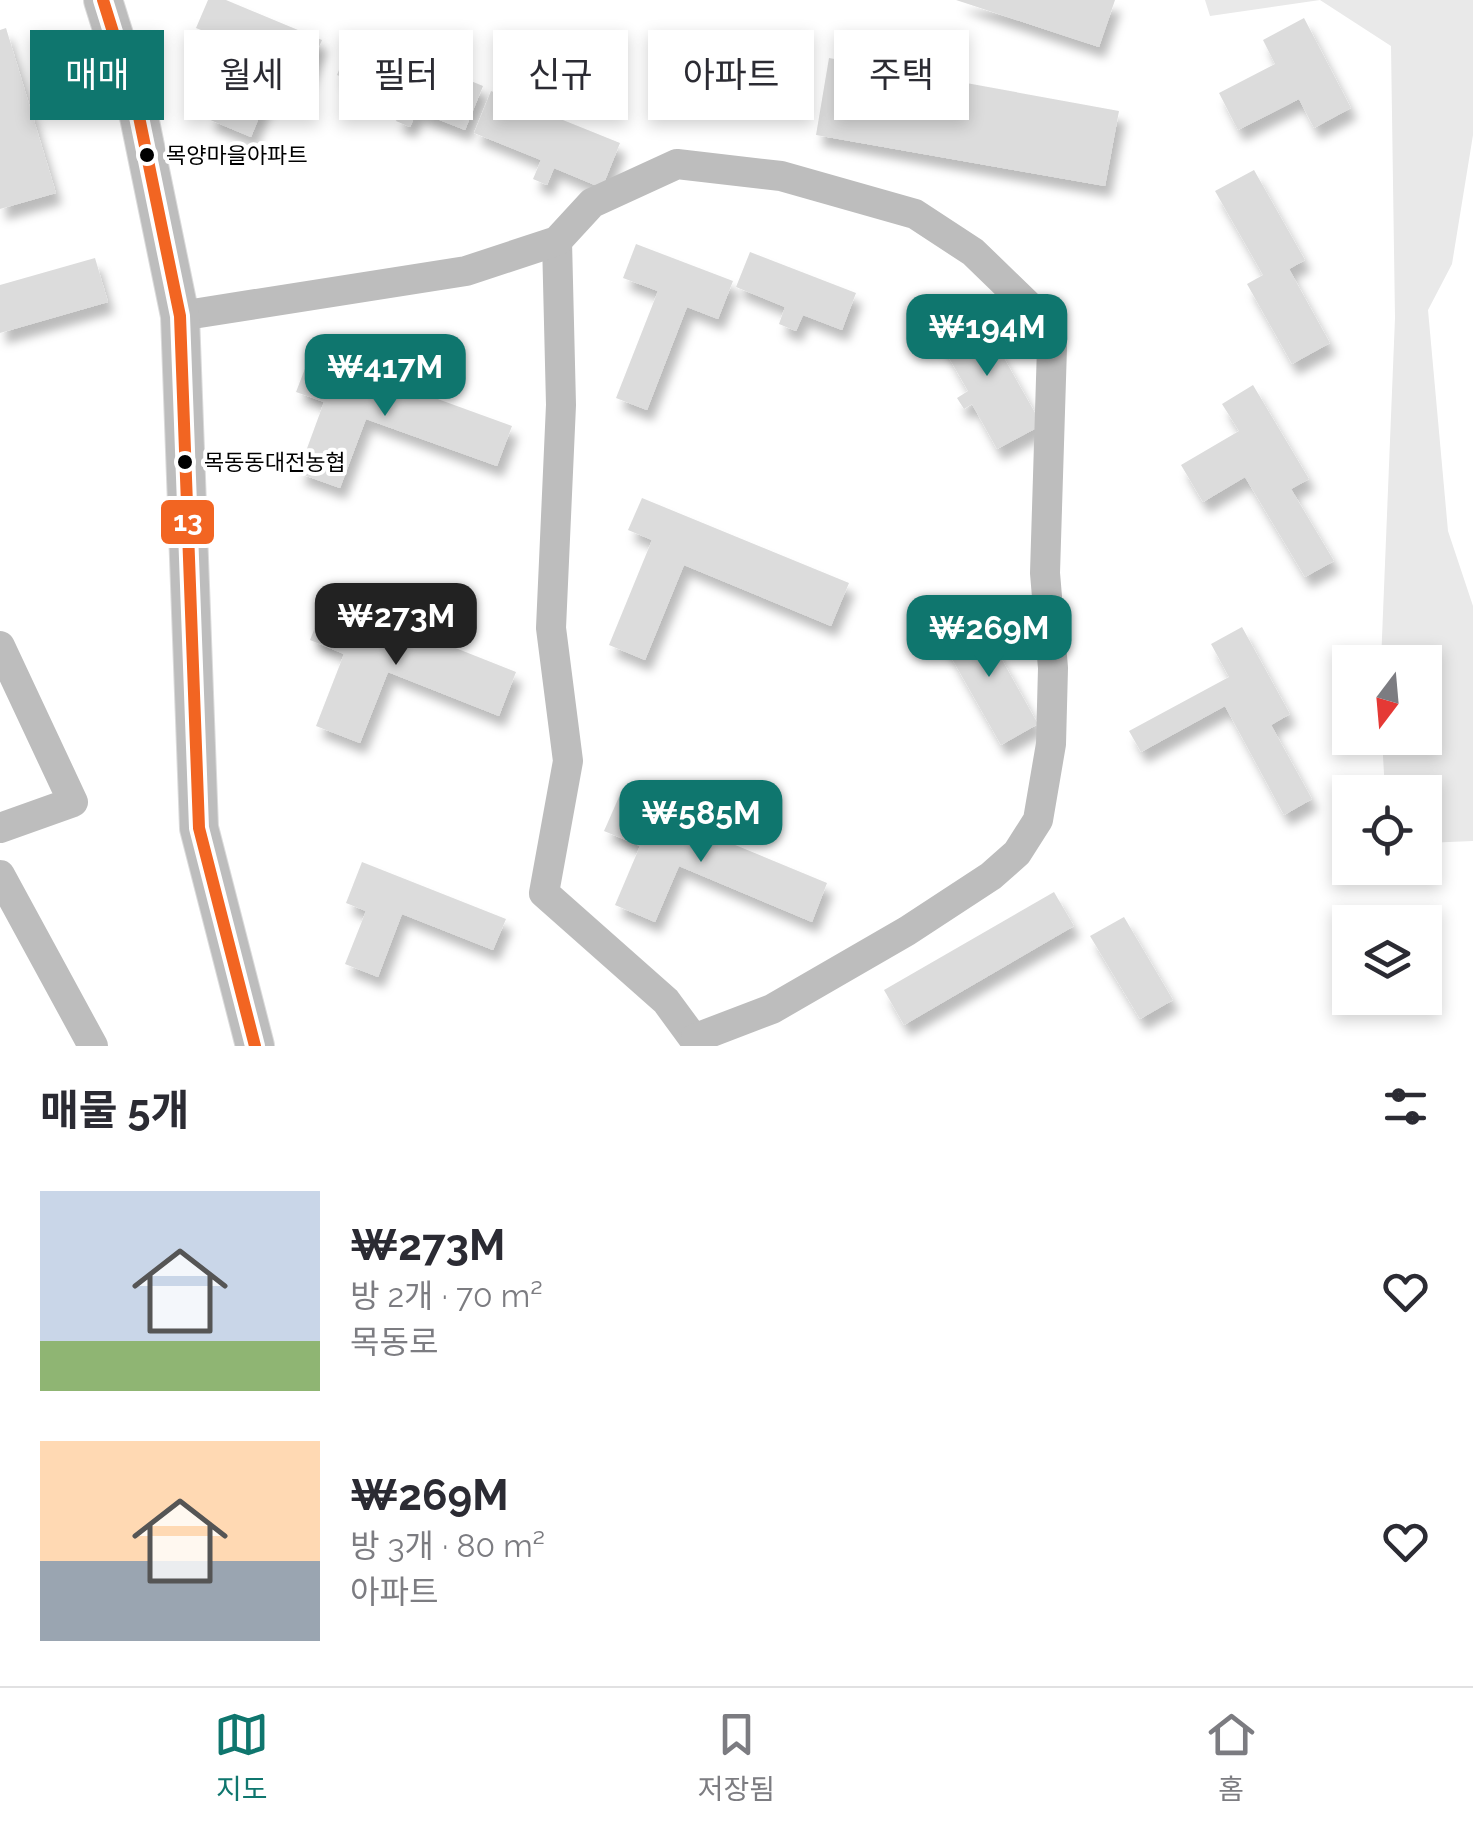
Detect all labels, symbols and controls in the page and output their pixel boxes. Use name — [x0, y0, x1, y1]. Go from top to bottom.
chip: 매매 — [30, 30, 164, 120]
chip: 월세 — [184, 30, 319, 120]
chip: 필터 — [339, 30, 473, 120]
chip: 신규 — [493, 30, 628, 120]
chip: 아파트 — [648, 30, 814, 120]
chip: 주택 — [834, 30, 969, 120]
place label: 목양마을아파트 — [166, 142, 308, 168]
marker: 목양마을아파트 — [137, 145, 157, 165]
pin: ₩194M — [917, 294, 1057, 379]
text: ₩194M — [928, 308, 1046, 345]
pin: ₩417M — [315, 334, 455, 419]
text: ₩417M — [327, 348, 443, 385]
place label: 목동동대전농협 — [204, 449, 346, 475]
marker: 목동동대전농협 — [175, 452, 195, 472]
line badge: 13 — [159, 498, 216, 546]
text: 13 — [173, 505, 203, 538]
pin: ₩273M — [326, 583, 466, 668]
pin: ₩269M — [919, 595, 1059, 680]
text: ₩273M — [337, 597, 455, 634]
text: ₩269M — [929, 609, 1049, 646]
north arrow — [1332, 645, 1442, 755]
map controls — [1332, 645, 1442, 1015]
button: locate — [1332, 775, 1442, 885]
pin: ₩585M — [631, 780, 771, 865]
text: ₩585M — [641, 794, 761, 831]
button: layers — [1332, 905, 1442, 1015]
icon: filters — [1378, 1079, 1433, 1134]
text: 매물 5개 — [40, 1086, 189, 1135]
text: ₩273M — [350, 1221, 505, 1270]
icon: home — [120, 1231, 240, 1351]
icon: heart — [1378, 1264, 1433, 1319]
text: 방 2개 · 70 m² — [350, 1277, 543, 1314]
text: 목동로 — [350, 1323, 438, 1360]
text: ₩269M — [350, 1471, 509, 1520]
icon: home — [120, 1481, 240, 1601]
icon: heart — [1378, 1514, 1433, 1569]
text: 방 3개 · 80 m² — [350, 1527, 545, 1564]
text: 아파트 — [350, 1573, 438, 1610]
tab: 지도 — [214, 1707, 269, 1807]
tab: 저장됨 — [698, 1707, 775, 1807]
tab: 홈 — [1204, 1707, 1259, 1807]

